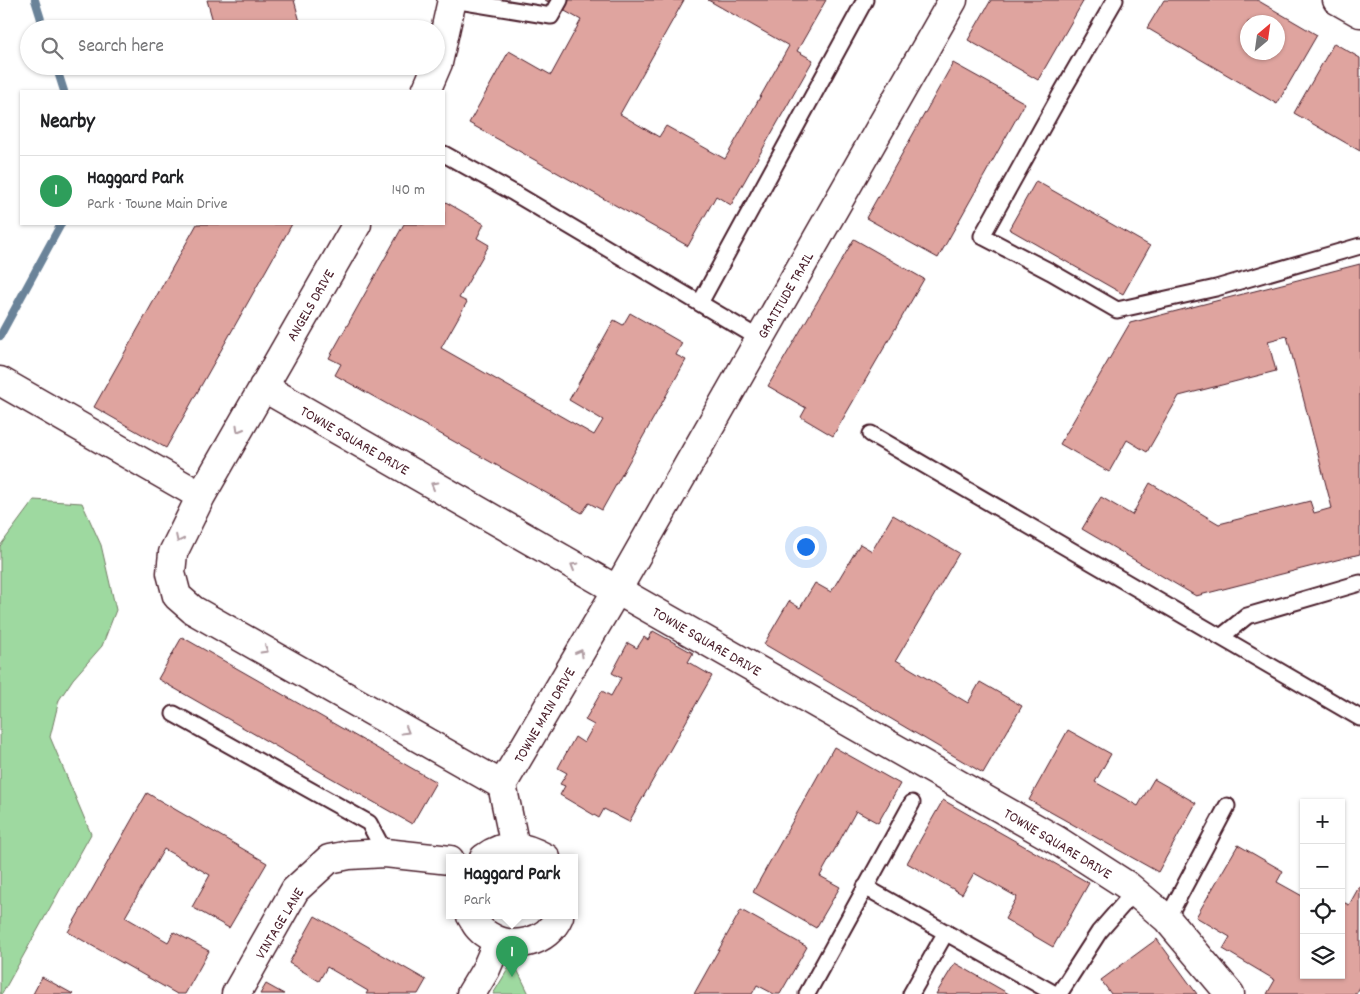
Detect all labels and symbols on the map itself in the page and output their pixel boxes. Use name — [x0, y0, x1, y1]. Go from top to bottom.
north arrow — [1240, 15, 1285, 60]
street label: GRATITUDE TRAIL — [753, 248, 821, 344]
street label: ANGELS DRIVE — [282, 266, 341, 346]
street label: TOWNE SQUARE DRIVE — [295, 401, 413, 482]
one-way arrow — [235, 424, 245, 433]
one-way arrow — [430, 481, 439, 491]
one-way arrow — [176, 534, 186, 543]
your location — [793, 534, 819, 560]
one-way arrow — [571, 562, 580, 572]
street label: TOWNE SQUARE DRIVE — [647, 602, 765, 683]
one-way arrow — [259, 644, 268, 654]
one-way arrow — [574, 649, 584, 658]
street label: TOWNE MAIN DRIVE — [509, 664, 582, 768]
one-way arrow — [401, 724, 410, 734]
street label: TOWNE SQUARE DRIVE — [999, 804, 1115, 886]
street label: VINTAGE LANE — [251, 884, 311, 964]
pin: 1 — [496, 936, 528, 977]

